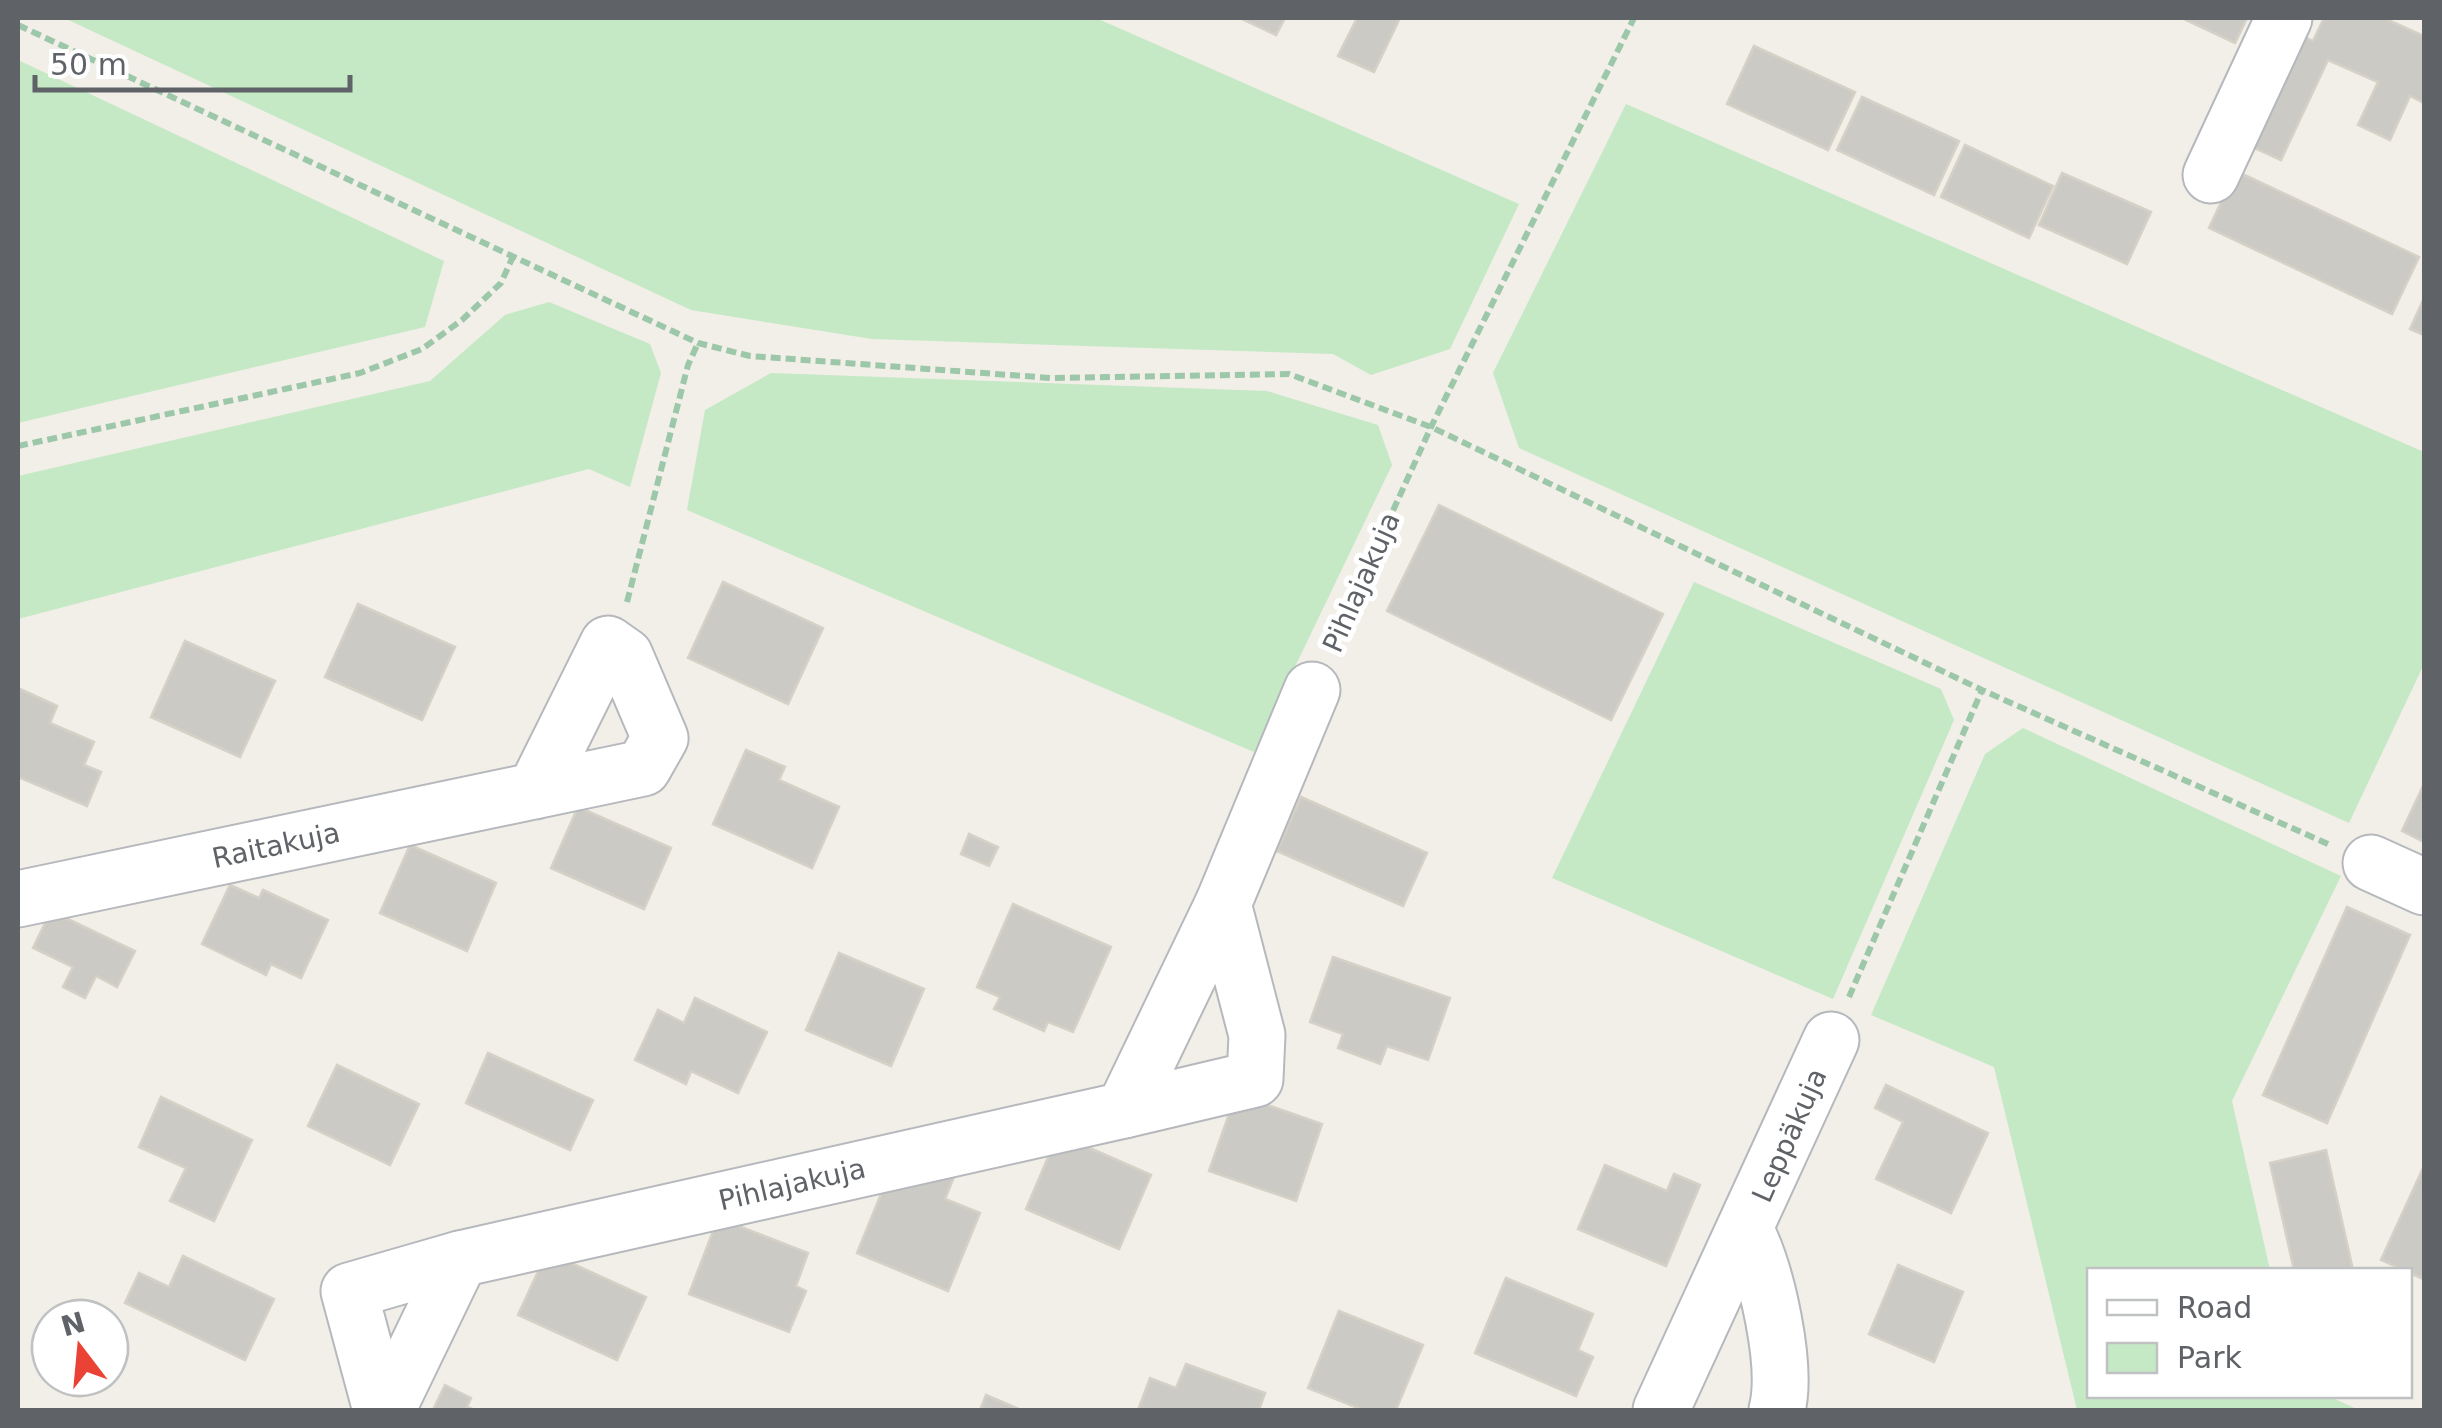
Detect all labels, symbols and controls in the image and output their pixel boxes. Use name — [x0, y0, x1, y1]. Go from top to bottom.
scale bar — [35, 30, 350, 92]
text: 50 m — [50, 47, 127, 82]
street label: Pihlajakuja — [1316, 507, 1407, 657]
street label: Raitakuja — [209, 816, 343, 875]
street label: Leppäkuja — [1745, 1063, 1834, 1207]
street label: Pihlajakuja — [715, 1152, 869, 1217]
legend — [2087, 1268, 2412, 1398]
text: Road — [2177, 1290, 2252, 1325]
north arrow — [30, 1298, 130, 1398]
text: N — [57, 1305, 89, 1344]
text: Park — [2177, 1340, 2242, 1375]

